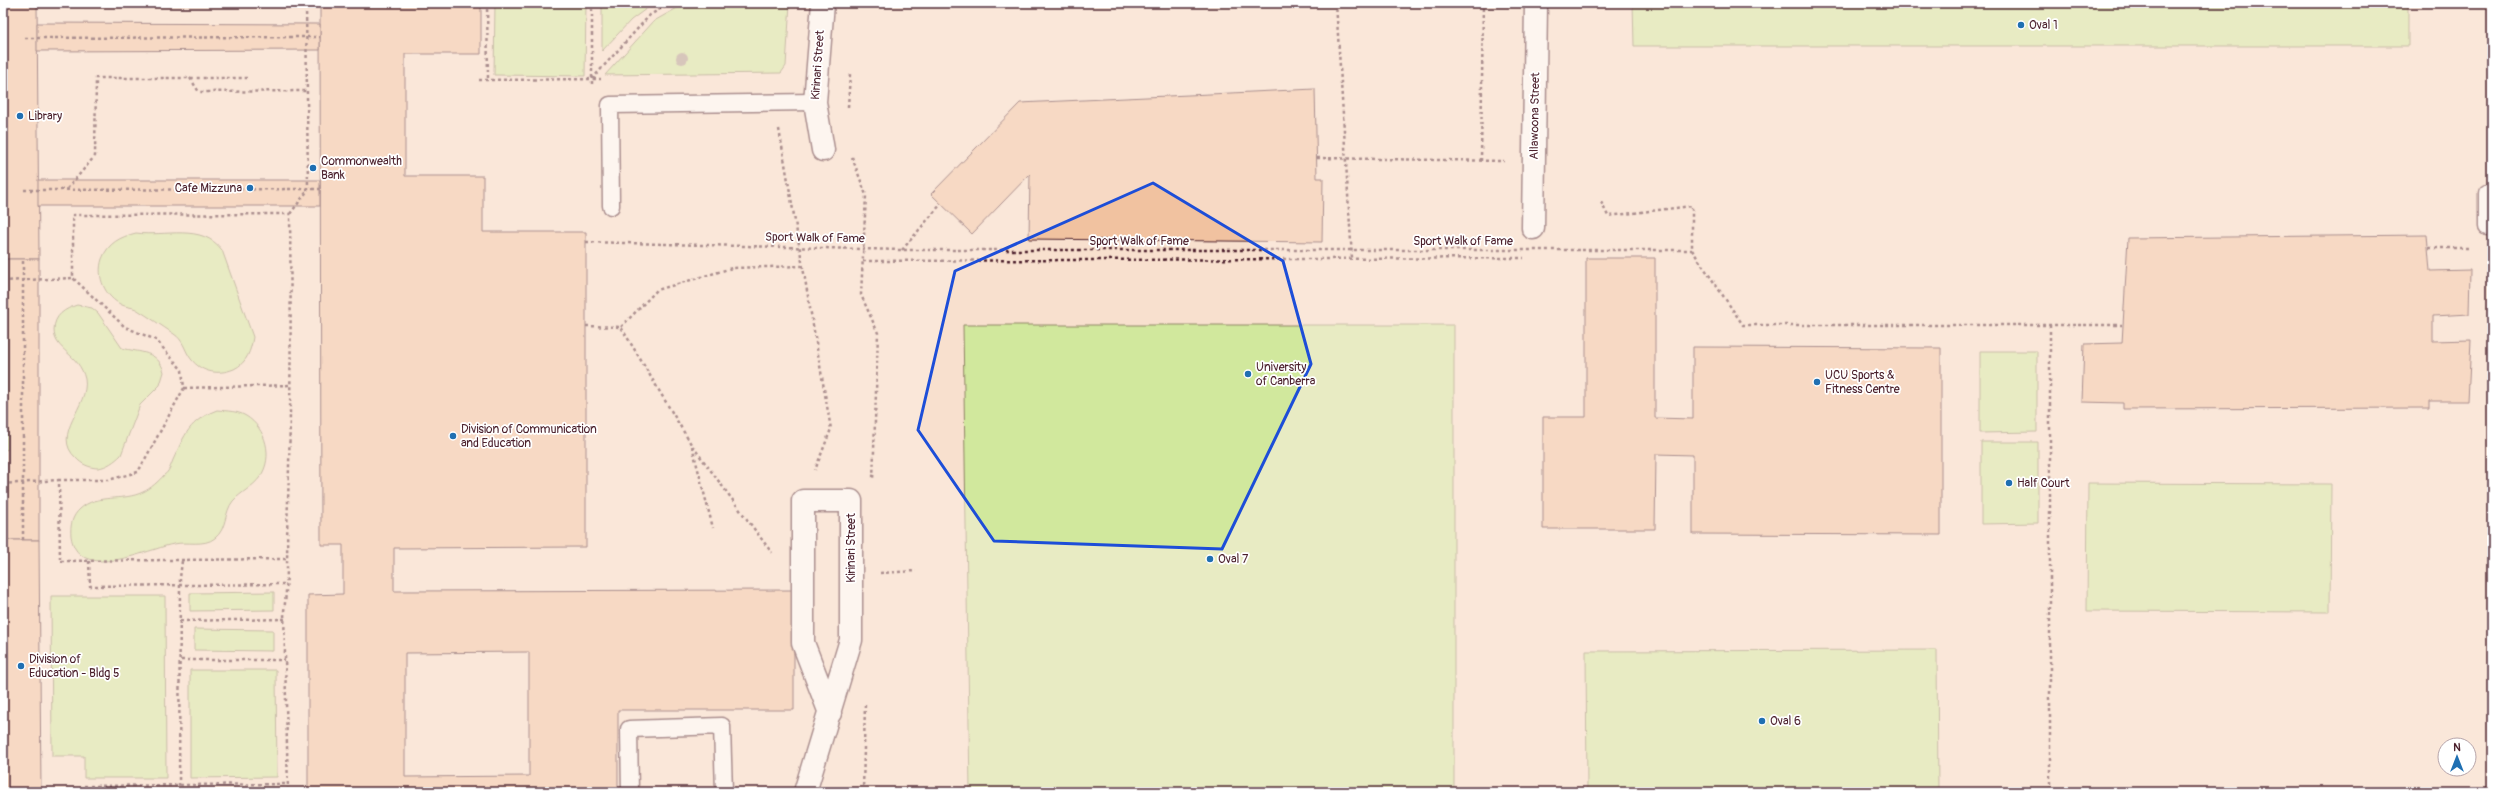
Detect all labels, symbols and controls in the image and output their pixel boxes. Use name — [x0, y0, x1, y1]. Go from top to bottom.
place label: Oval 1 — [2029, 18, 2058, 33]
marker: Oval 1 — [2016, 20, 2026, 30]
street label: Kirinari Street — [808, 30, 828, 100]
street label: Allawoona Street — [1527, 72, 1543, 160]
place label: Library — [28, 109, 62, 124]
marker: Library — [15, 111, 25, 121]
place label: Commonwealth Bank — [321, 154, 402, 183]
marker: Commonwealth Bank — [308, 163, 318, 173]
place label: Cafe Mizzuna — [175, 181, 242, 196]
marker: Cafe Mizzuna — [245, 183, 255, 193]
street label: Sport Walk of Fame — [765, 230, 865, 246]
street label: Sport Walk of Fame — [1089, 234, 1189, 249]
street label: Sport Walk of Fame — [1413, 234, 1513, 249]
place label: University of Canberra — [1256, 360, 1316, 389]
place label: UCU Sports & Fitness Centre — [1825, 368, 1900, 397]
marker: University of Canberra — [1243, 369, 1253, 379]
marker: UCU Sports & Fitness Centre — [1812, 377, 1822, 387]
place label: Division of Communication and Education — [461, 422, 597, 451]
marker: Division of Communication and Education — [448, 431, 458, 441]
place label: Half Court — [2017, 476, 2070, 491]
marker: Half Court — [2004, 478, 2014, 488]
street label: Kirinari Street — [844, 513, 859, 583]
place label: Oval 7 — [1218, 552, 1249, 567]
marker: Oval 7 — [1205, 554, 1215, 564]
place label: Division of Education - Bldg 5 — [29, 652, 119, 681]
marker: Division of Education - Bldg 5 — [16, 661, 26, 671]
place label: Oval 6 — [1770, 714, 1801, 729]
marker: Oval 6 — [1757, 716, 1767, 726]
north arrow — [2437, 737, 2477, 777]
text: N — [2453, 741, 2461, 754]

